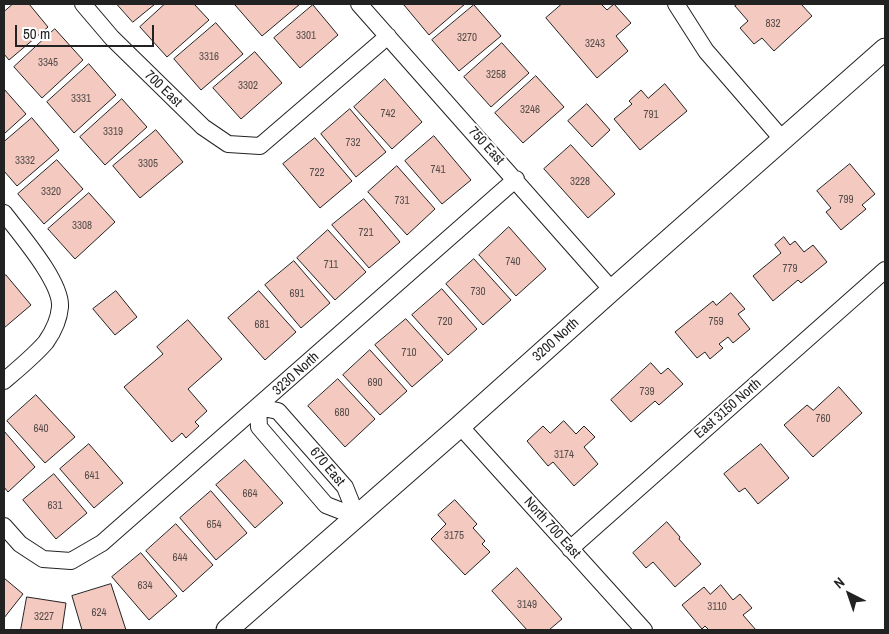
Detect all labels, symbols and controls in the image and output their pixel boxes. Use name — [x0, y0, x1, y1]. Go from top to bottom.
scale bar — [18, 15, 156, 47]
house number: 832 — [765, 17, 781, 31]
text: 50 m — [23, 23, 50, 44]
house number: 3301 — [296, 29, 316, 43]
house number: 3270 — [457, 31, 477, 45]
house number: 3243 — [585, 37, 605, 51]
house number: 3316 — [199, 50, 219, 64]
house number: 3345 — [38, 56, 58, 70]
street label: 700 East — [141, 67, 185, 111]
house number: 3258 — [486, 68, 506, 82]
house number: 3302 — [238, 79, 258, 93]
house number: 3331 — [71, 92, 91, 106]
house number: 3246 — [520, 103, 540, 117]
house number: 742 — [380, 107, 396, 121]
house number: 791 — [643, 108, 659, 122]
street label: 750 East — [465, 124, 507, 168]
house number: 3319 — [103, 125, 123, 139]
house number: 732 — [345, 136, 361, 150]
house number: 3332 — [15, 154, 35, 168]
house number: 3305 — [138, 157, 158, 171]
house number: 741 — [430, 163, 446, 177]
house number: 722 — [309, 166, 325, 180]
house number: 3228 — [570, 175, 590, 189]
house number: 3320 — [41, 185, 61, 199]
house number: 799 — [838, 193, 854, 207]
house number: 731 — [394, 194, 410, 208]
house number: 3308 — [72, 219, 92, 233]
house number: 721 — [358, 226, 374, 240]
house number: 740 — [505, 255, 521, 269]
house number: 711 — [324, 258, 338, 272]
house number: 779 — [782, 262, 798, 276]
house number: 730 — [470, 285, 486, 299]
house number: 691 — [289, 287, 305, 301]
house number: 720 — [437, 315, 453, 329]
street label: 3200 North — [529, 315, 583, 365]
house number: 759 — [708, 315, 724, 329]
house number: 681 — [254, 318, 270, 332]
house number: 710 — [401, 346, 417, 360]
street label: 3230 North — [269, 349, 323, 399]
street label: East 3150 North — [691, 375, 765, 443]
house number: 690 — [367, 376, 383, 390]
house number: 739 — [639, 385, 655, 399]
house number: 680 — [334, 406, 350, 420]
house number: 760 — [815, 412, 831, 426]
house number: 640 — [33, 422, 49, 436]
street label: 670 East — [306, 444, 348, 490]
house number: 3174 — [554, 448, 574, 462]
house number: 641 — [84, 469, 100, 483]
house number: 664 — [242, 487, 258, 501]
street label: North 700 East — [520, 494, 584, 562]
house number: 631 — [47, 499, 63, 513]
house number: 654 — [206, 518, 222, 532]
house number: 3175 — [444, 529, 464, 543]
house number: 644 — [172, 551, 188, 565]
north arrow — [824, 569, 874, 619]
text: N — [830, 573, 848, 592]
house number: 634 — [137, 579, 153, 593]
house number: 3149 — [517, 598, 537, 612]
house number: 3110 — [707, 600, 727, 614]
house number: 624 — [91, 606, 107, 620]
house number: 3227 — [34, 610, 54, 624]

